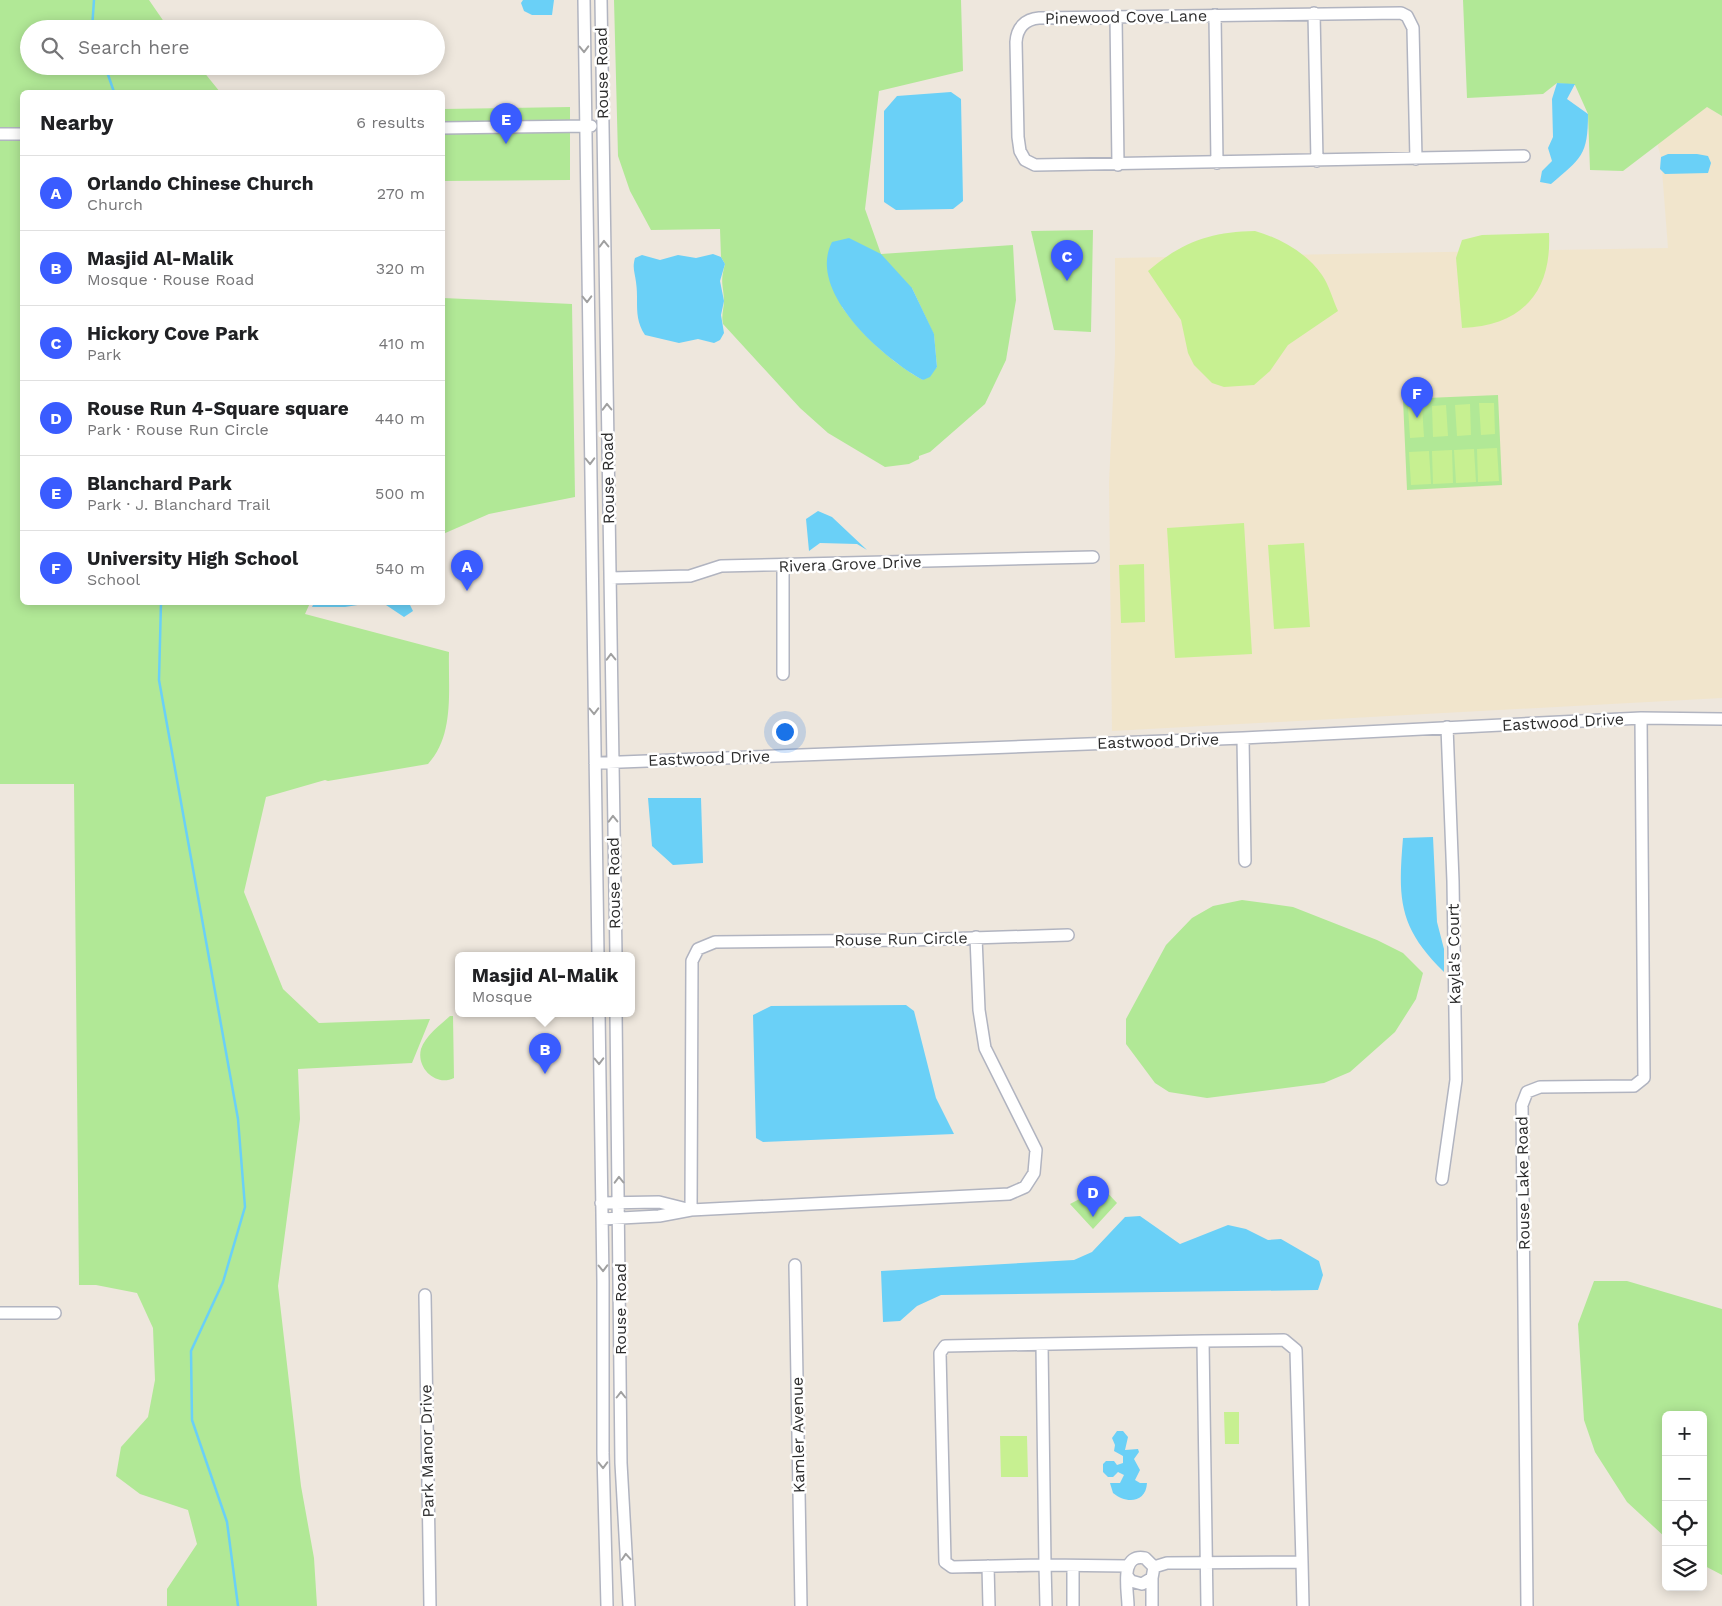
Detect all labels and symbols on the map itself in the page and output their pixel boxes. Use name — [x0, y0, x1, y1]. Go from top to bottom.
street label: Pinewood Cove Lane — [1045, 6, 1207, 28]
street label: Rouse Road — [592, 27, 612, 119]
one-way arrow — [579, 45, 589, 53]
pin: E — [490, 103, 522, 144]
one-way arrow — [599, 240, 610, 248]
pin: C — [1051, 240, 1083, 281]
one-way arrow — [582, 295, 593, 303]
pin: F — [1401, 377, 1433, 418]
one-way arrow — [602, 402, 612, 410]
street label: Rouse Road — [598, 432, 618, 524]
one-way arrow — [584, 457, 595, 465]
pin: A — [451, 550, 483, 591]
street label: Rivera Grove Drive — [778, 552, 922, 576]
one-way arrow — [606, 652, 616, 660]
one-way arrow — [589, 708, 599, 715]
street label: Eastwood Drive — [1502, 709, 1624, 735]
your location — [772, 719, 798, 745]
street label: Eastwood Drive — [1097, 729, 1219, 753]
street label: Eastwood Drive — [648, 746, 770, 770]
one-way arrow — [608, 815, 619, 823]
street label: Rouse Road — [604, 837, 624, 929]
street label: Kayla's Court — [1444, 903, 1464, 1005]
street label: Rouse Run Circle — [834, 928, 968, 950]
pin: B — [529, 1033, 561, 1074]
one-way arrow — [594, 1058, 604, 1065]
street label: Rouse Lake Road — [1512, 1116, 1534, 1250]
one-way arrow — [614, 1176, 624, 1184]
pin: D — [1077, 1176, 1109, 1217]
street label: Rouse Road — [611, 1263, 630, 1355]
one-way arrow — [597, 1264, 608, 1272]
street label: Kamler Avenue — [787, 1377, 809, 1493]
street label: Park Manor Drive — [416, 1384, 438, 1518]
one-way arrow — [616, 1391, 626, 1398]
one-way arrow — [598, 1462, 608, 1469]
one-way arrow — [620, 1553, 631, 1561]

